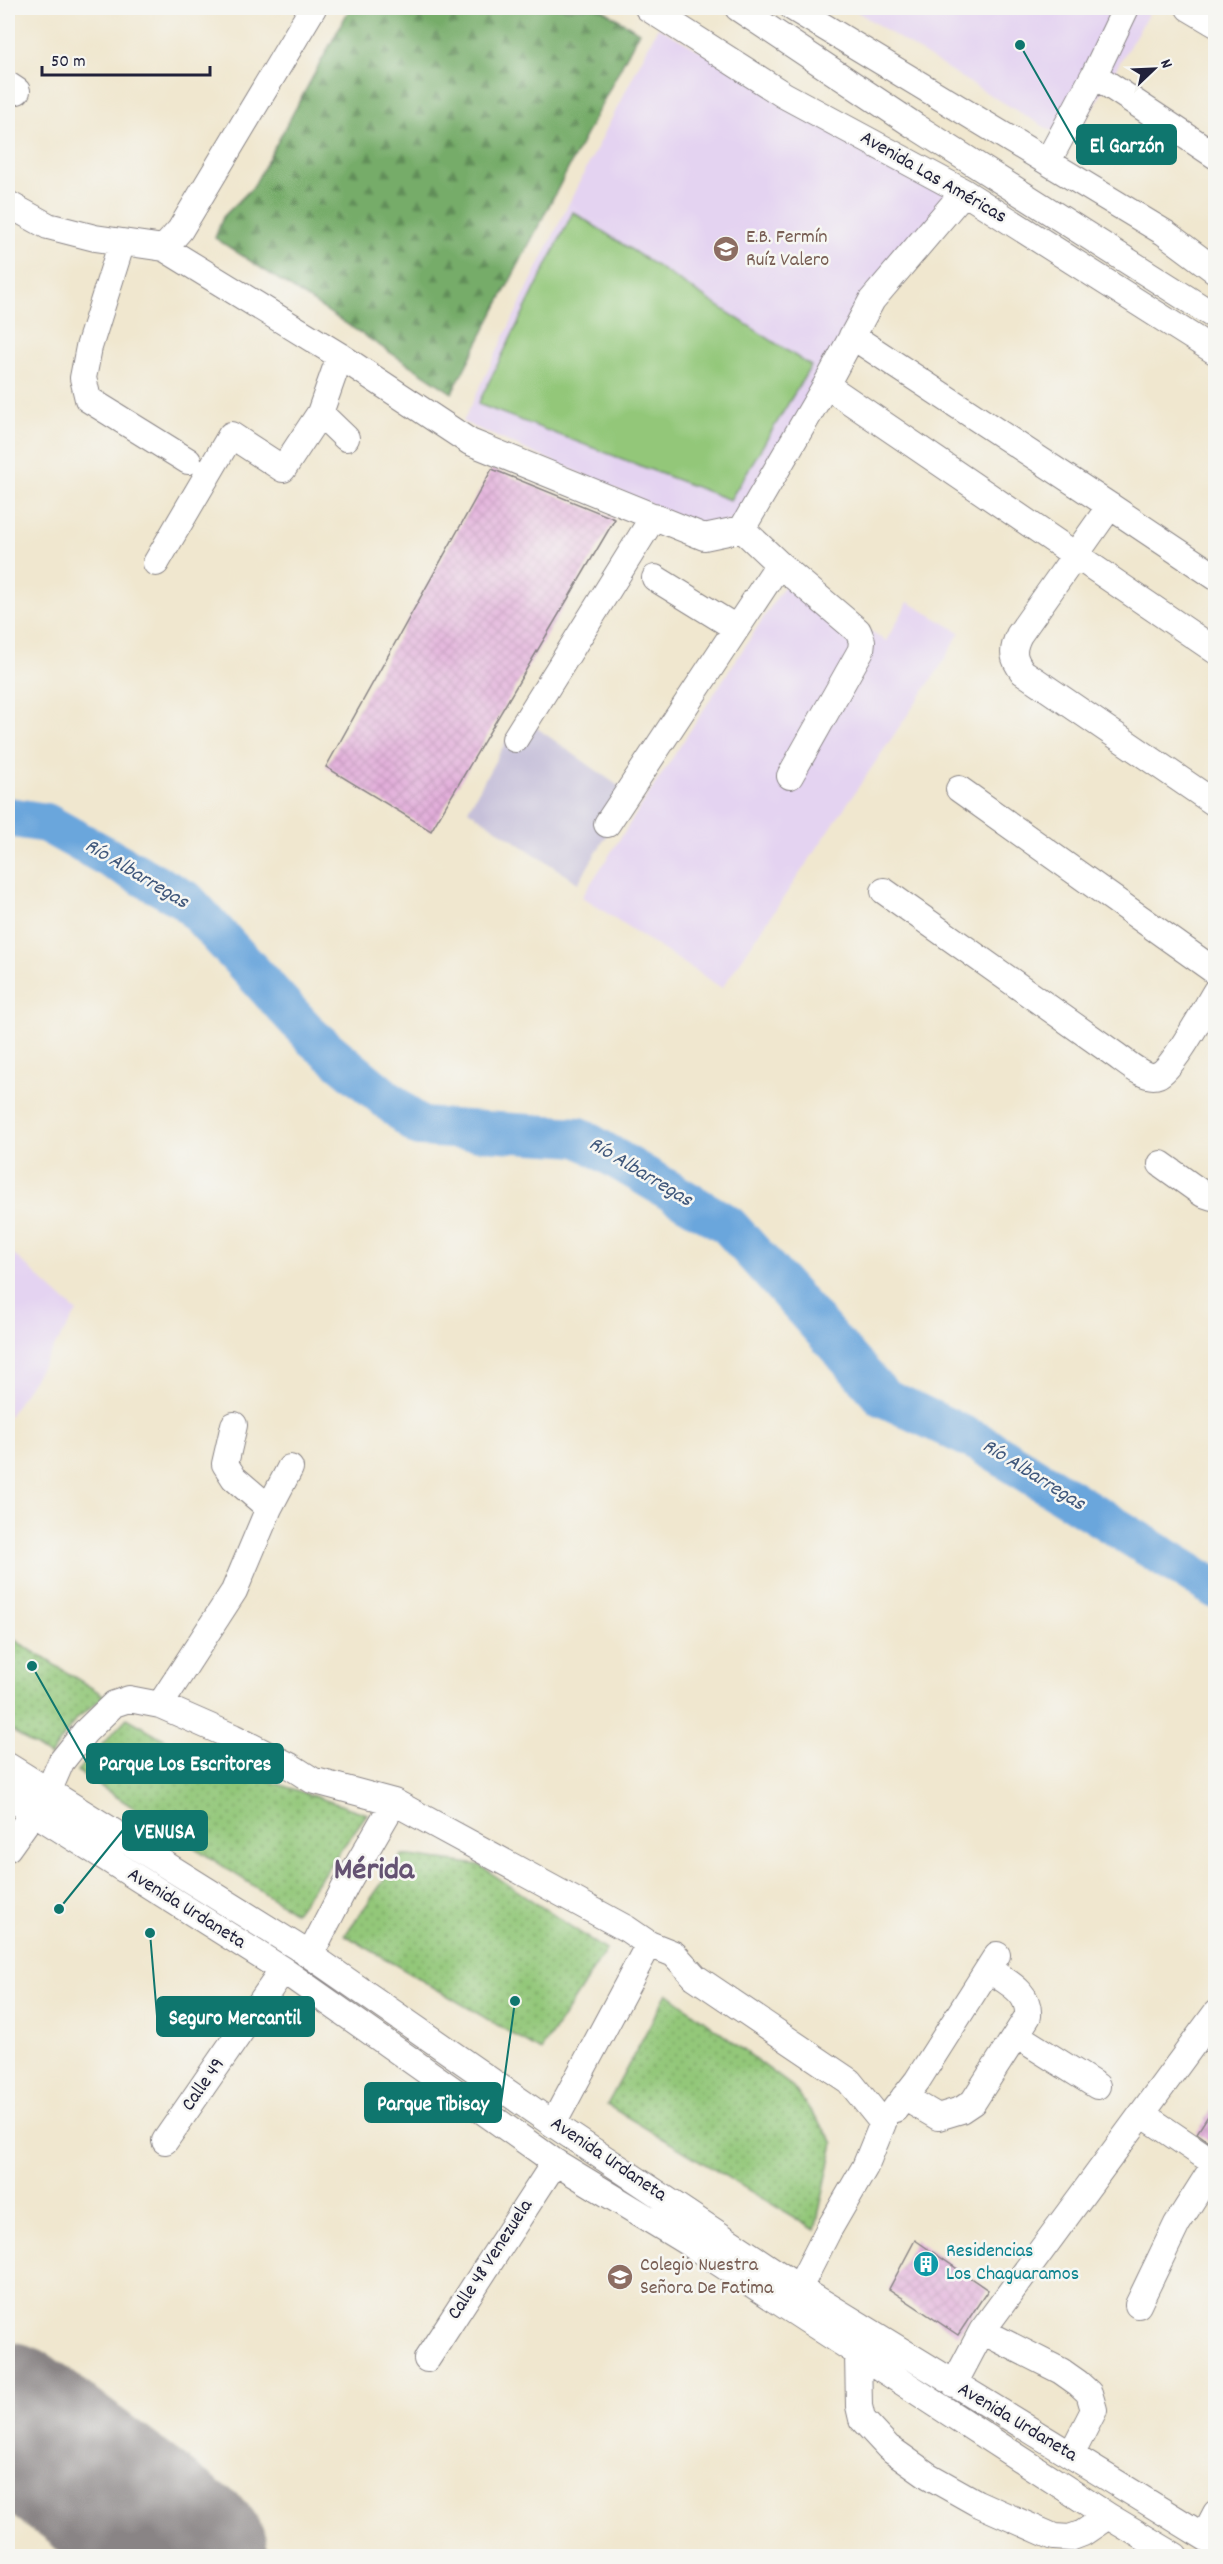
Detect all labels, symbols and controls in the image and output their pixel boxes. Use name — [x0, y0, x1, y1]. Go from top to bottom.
scale bar — [42, 39, 210, 77]
north arrow — [1124, 39, 1184, 99]
text: 50 m — [51, 50, 86, 75]
text: N — [1153, 56, 1178, 72]
street label: Avenida Las Américas — [855, 125, 1011, 231]
callout: El Garzón — [1077, 125, 1176, 164]
text: El Garzón — [1090, 133, 1165, 163]
place label: E.B. Fermín Ruíz Valero — [746, 224, 829, 275]
school or university icon: E.B. Fermín Ruíz Valero — [711, 234, 741, 264]
water label: Río Albarregas — [78, 832, 195, 918]
water label: Río Albarregas — [582, 1130, 699, 1216]
water label: Río Albarregas — [976, 1432, 1091, 1520]
callout: Parque Los Escritores — [87, 1744, 283, 1783]
text: Parque Los Escritores — [99, 1751, 271, 1781]
callout: VENUSA — [123, 1811, 207, 1850]
text: VENUSA — [135, 1819, 195, 1849]
district label: Mérida — [334, 1849, 415, 1895]
street label: Avenida Urdaneta — [121, 1861, 251, 1957]
callout: Seguro Mercantil — [157, 1997, 314, 2036]
text: Seguro Mercantil — [169, 2005, 302, 2035]
street label: Calle 49 — [175, 2053, 233, 2117]
callout: Parque Tibisay — [365, 2083, 501, 2122]
text: Parque Tibisay — [377, 2091, 490, 2121]
street label: Avenida Urdaneta — [544, 2111, 672, 2210]
street label: Calle 48 Venezuela — [441, 2194, 541, 2326]
place label: Residencias Los Chaguaramos — [946, 2238, 1079, 2289]
building icon: Residencias Los Chaguaramos — [911, 2249, 941, 2279]
place label: Colegio Nuestra Señora De Fatima — [640, 2252, 774, 2303]
school or university icon: Colegio Nuestra Señora De Fatima — [605, 2262, 635, 2292]
street label: Avenida Urdaneta — [952, 2376, 1083, 2470]

